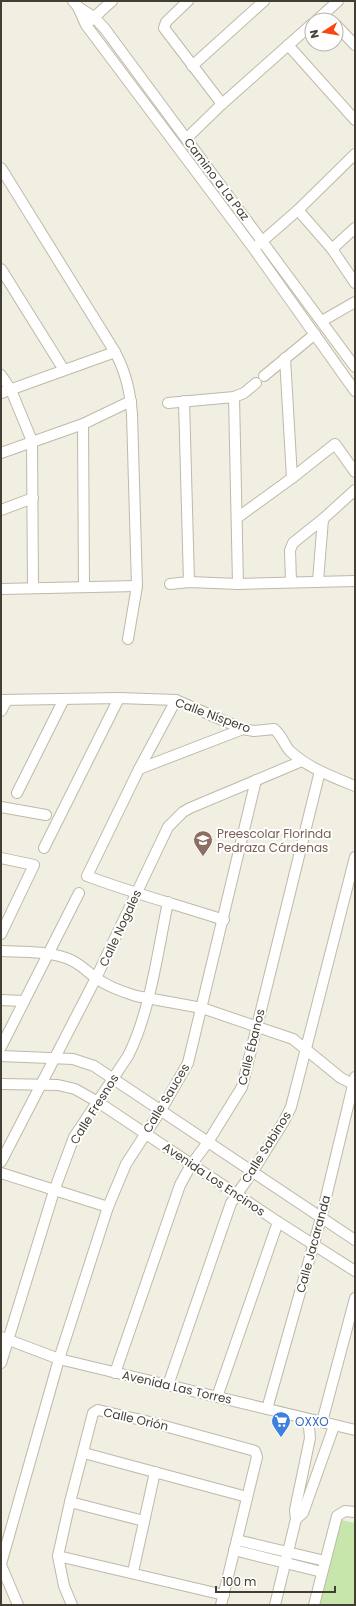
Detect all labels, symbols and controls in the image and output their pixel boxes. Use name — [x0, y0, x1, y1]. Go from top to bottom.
north arrow — [304, 12, 344, 52]
text: N — [306, 28, 323, 40]
street label: Camino a La Paz — [180, 134, 254, 224]
street label: Calle Níspero — [173, 693, 253, 737]
place label: Preescolar Florinda Pedraza Cárdenas — [217, 825, 331, 856]
school or university icon: Preescolar Florinda Pedraza Cárdenas — [192, 829, 214, 857]
street label: Calle Nogales — [95, 887, 145, 969]
street label: Calle Ébanos — [233, 1007, 269, 1087]
street label: Calle Sauces — [139, 1060, 193, 1136]
street label: Calle Fresnos — [66, 1071, 122, 1147]
street label: Calle Sabinos — [237, 1108, 295, 1186]
street label: Avenida Los Encinos — [159, 1138, 269, 1220]
street label: Calle Jacaranda — [292, 1193, 334, 1295]
street label: Avenida Las Torres — [121, 1366, 233, 1408]
street label: Calle Orión — [102, 1403, 170, 1435]
supermarket icon: OXXO — [270, 1410, 292, 1438]
place label: OXXO — [295, 1413, 329, 1430]
scale bar — [216, 1568, 335, 1594]
text: 100 m — [222, 1573, 256, 1590]

